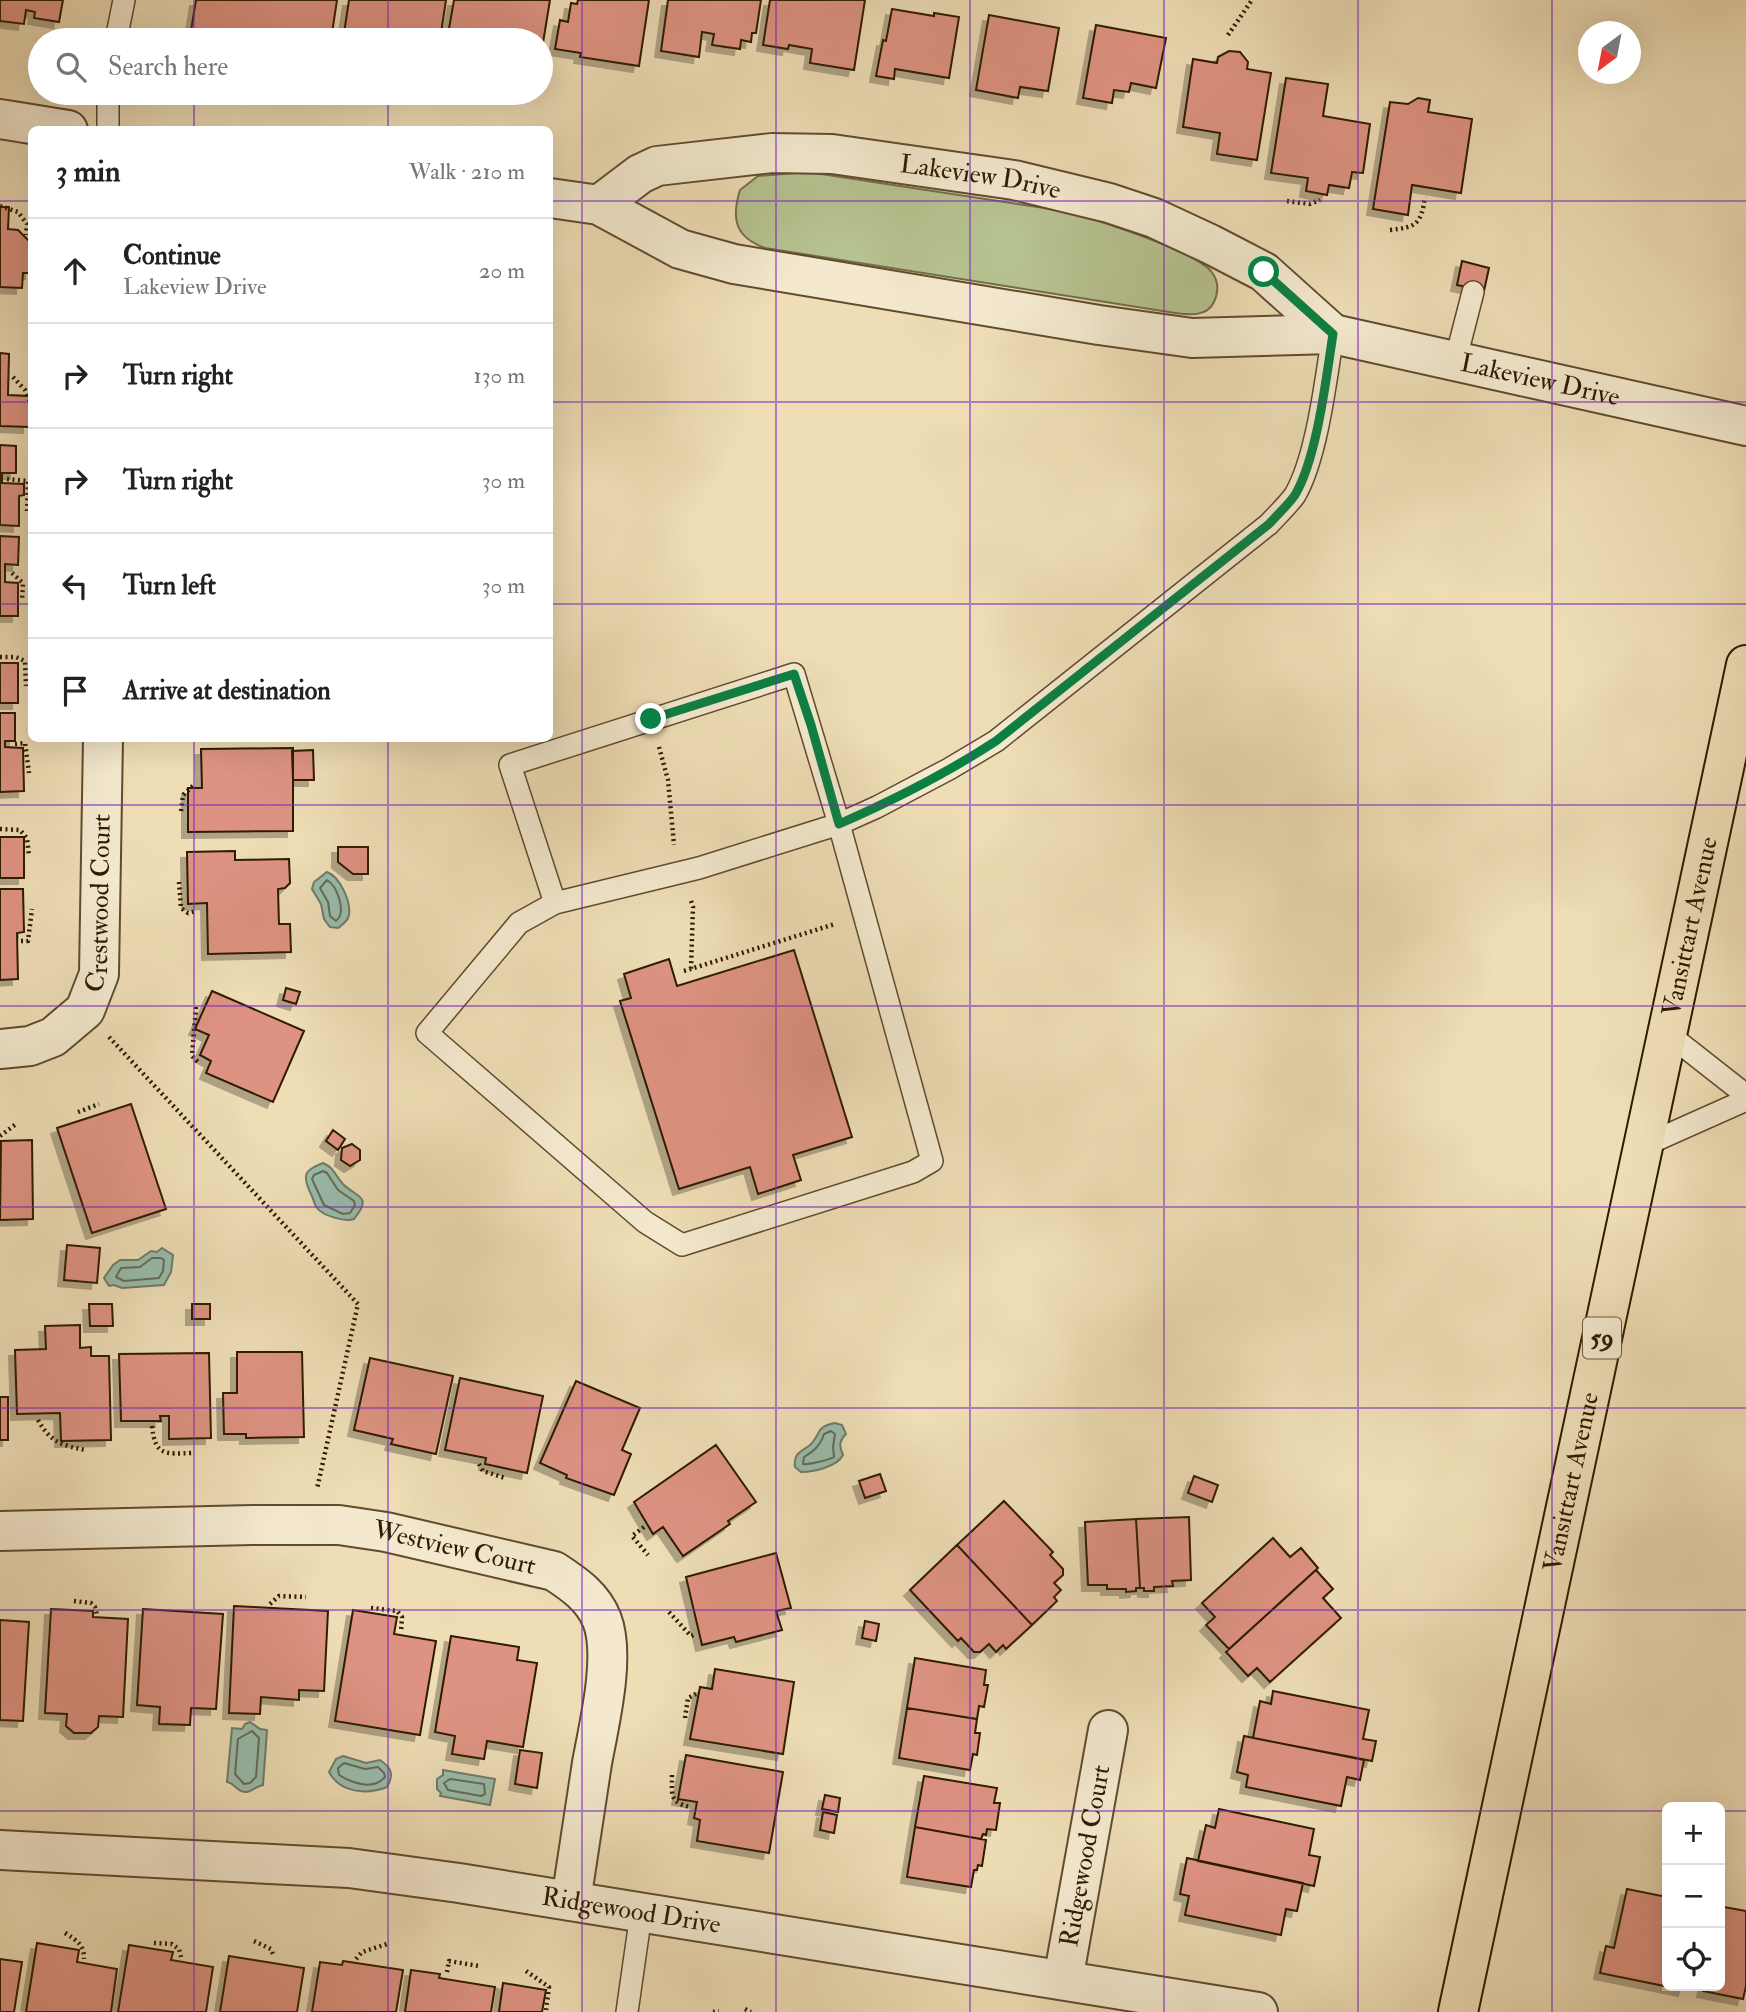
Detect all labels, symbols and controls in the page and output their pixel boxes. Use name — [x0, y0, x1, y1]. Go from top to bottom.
north arrow — [1578, 21, 1641, 84]
search box — [28, 28, 553, 105]
icon: search — [52, 48, 90, 86]
text: Search here — [108, 51, 228, 83]
street label: Lakeview Drive — [898, 148, 1064, 207]
text: 3 min — [56, 153, 121, 190]
text: Walk · 210 m — [409, 157, 525, 186]
text: Continue — [123, 240, 221, 272]
icon: ahead — [56, 252, 94, 290]
text: 20 m — [479, 256, 525, 285]
route start — [1248, 256, 1279, 287]
text: Lakeview Drive — [123, 272, 267, 301]
street label: Lakeview Drive — [1457, 347, 1623, 413]
icon: right — [56, 357, 94, 395]
text: Turn right — [123, 360, 233, 392]
text: 130 m — [473, 361, 525, 390]
icon: right — [56, 462, 94, 500]
text: Turn right — [123, 465, 233, 497]
text: 30 m — [482, 466, 525, 495]
icon: left — [56, 567, 94, 605]
text: Turn left — [123, 570, 216, 602]
text: 30 m — [482, 571, 525, 600]
icon: arrive — [56, 672, 94, 710]
text: Arrive at destination — [123, 675, 331, 707]
route end — [635, 703, 666, 734]
street label: Crestwood Court — [77, 814, 118, 997]
street label: Vansittart Avenue — [1655, 834, 1725, 1019]
road number: 59 — [1583, 1318, 1621, 1358]
street label: Vansittart Avenue — [1537, 1389, 1606, 1575]
street label: Westview Court — [369, 1513, 539, 1582]
street label: Ridgewood Court — [1053, 1762, 1117, 1950]
map controls — [1662, 1802, 1725, 1991]
button: + — [1662, 1802, 1725, 1865]
button: − — [1662, 1865, 1725, 1928]
street label: Ridgewood Drive — [540, 1881, 723, 1941]
button: locate — [1662, 1928, 1725, 1991]

